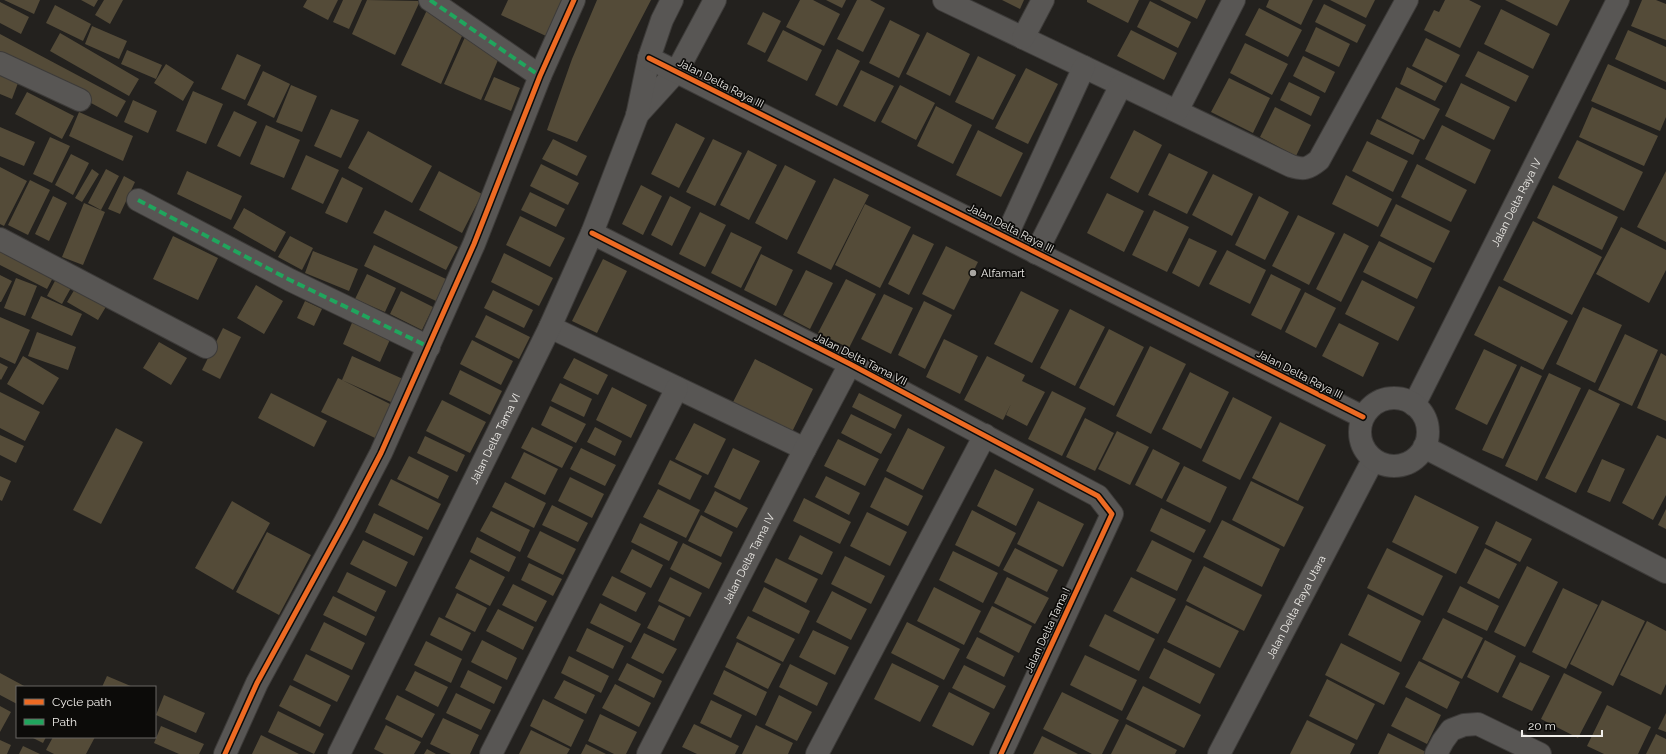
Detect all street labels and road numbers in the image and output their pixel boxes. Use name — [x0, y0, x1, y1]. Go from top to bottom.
street label: Jalan Delta Raya III — [676, 56, 766, 111]
street label: Jalan Delta Raya IV — [1489, 156, 1544, 249]
street label: Jalan Delta Raya III — [966, 201, 1056, 256]
street label: Jalan Delta Tama VII — [812, 331, 909, 388]
street label: Jalan Delta Raya III — [1255, 347, 1345, 402]
street label: Jalan Delta Tama VI — [468, 391, 523, 486]
street label: Jalan Delta Tama IV — [721, 511, 778, 606]
street label: Jalan Delta Raya Utara — [1264, 553, 1329, 661]
street label: Jalan Delta Tama I — [1022, 586, 1073, 675]

